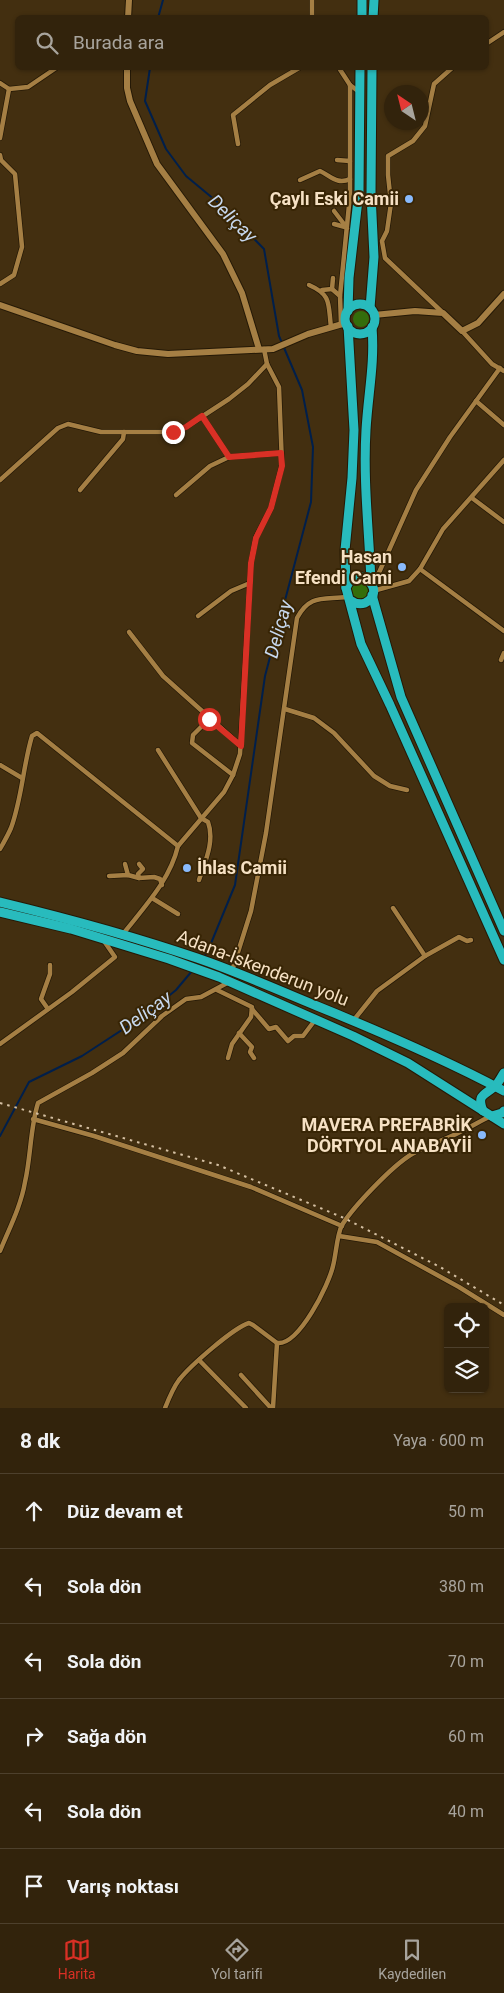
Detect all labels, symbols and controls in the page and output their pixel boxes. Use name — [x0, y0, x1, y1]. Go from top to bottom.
search box — [15, 15, 489, 70]
icon: search — [33, 29, 61, 57]
text: Burada ara — [73, 31, 164, 54]
north arrow — [384, 85, 429, 130]
place label: Çaylı Eski Camii — [270, 188, 399, 209]
water label: Deliçay — [203, 190, 263, 248]
marker: Çaylı Eski Camii — [403, 193, 415, 205]
route end — [162, 421, 185, 444]
place label: Hasan Efendi Cami — [295, 546, 392, 588]
marker: Hasan Efendi Cami — [396, 561, 408, 573]
water label: Deliçay — [260, 596, 298, 661]
route start — [198, 708, 221, 731]
place label: İhlas Camii — [197, 857, 287, 878]
marker: İhlas Camii — [181, 862, 193, 874]
street label: Adana-İskenderun yolu — [174, 925, 352, 1010]
water label: Deliçay — [115, 985, 177, 1039]
place label: MAVERA PREFABRİK DÖRTYOL ANABAYİİ — [301, 1114, 473, 1156]
marker: MAVERA PREFABRİK DÖRTYOL ANABAYİİ — [476, 1129, 488, 1141]
map controls — [444, 1303, 489, 1393]
button: locate — [444, 1303, 489, 1348]
button: layers — [444, 1348, 489, 1393]
text: 8 dk — [20, 1429, 60, 1453]
text: Yaya · 600 m — [393, 1431, 484, 1450]
icon: ahead — [20, 1497, 48, 1525]
text: Düz devam et — [67, 1500, 183, 1523]
text: 50 m — [448, 1502, 484, 1521]
icon: left — [20, 1572, 48, 1600]
text: Sola dön — [67, 1575, 141, 1598]
text: 380 m — [439, 1577, 484, 1596]
icon: left — [20, 1647, 48, 1675]
text: Sola dön — [67, 1650, 141, 1673]
text: 70 m — [448, 1652, 484, 1671]
icon: right — [20, 1722, 48, 1750]
text: Sağa dön — [67, 1725, 147, 1748]
text: 60 m — [448, 1727, 484, 1746]
icon: left — [20, 1797, 48, 1825]
text: Sola dön — [67, 1800, 141, 1823]
text: 40 m — [448, 1802, 484, 1821]
icon: arrive — [20, 1872, 48, 1900]
text: Varış noktası — [67, 1875, 179, 1898]
tab: Harita — [58, 1936, 96, 1982]
tab: Yol tarifi — [211, 1936, 263, 1982]
tab: Kaydedilen — [378, 1936, 446, 1982]

